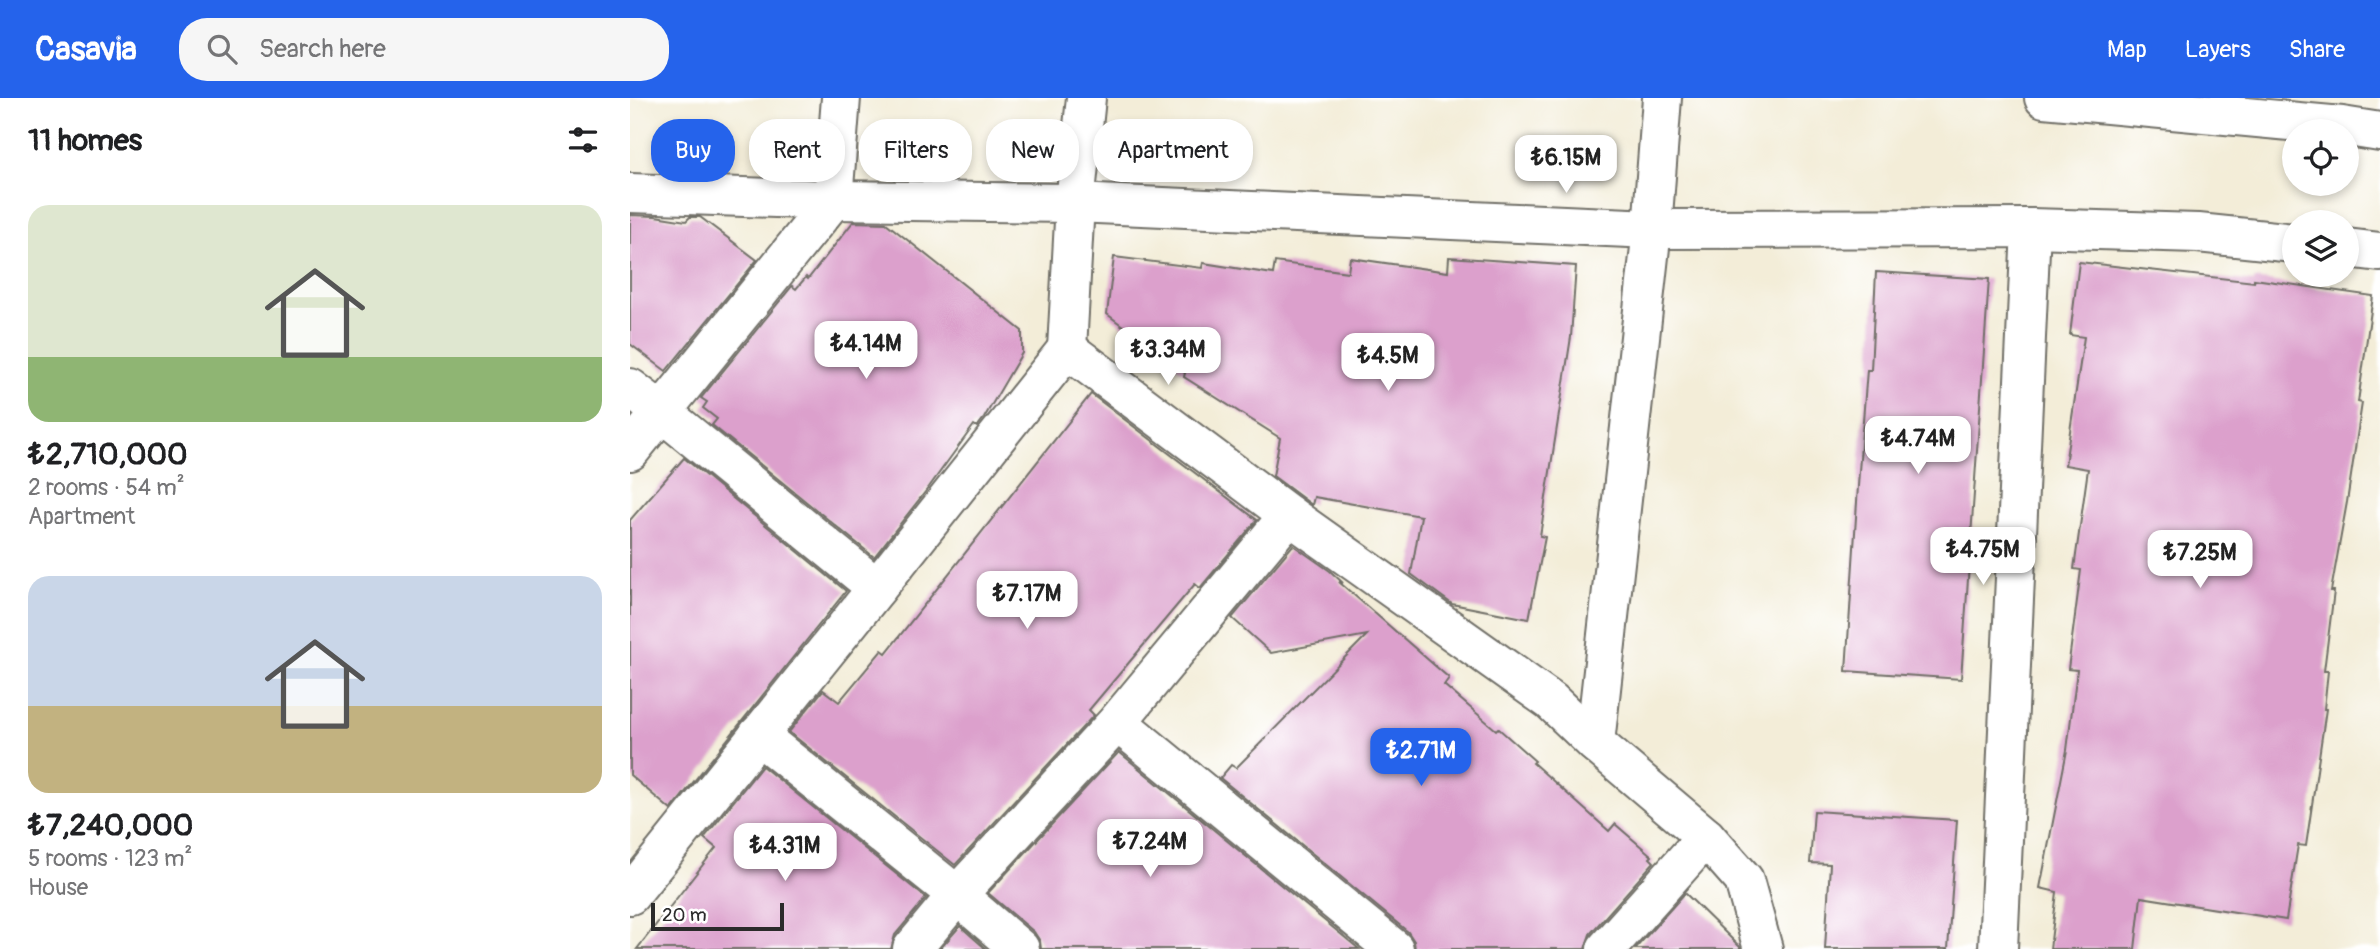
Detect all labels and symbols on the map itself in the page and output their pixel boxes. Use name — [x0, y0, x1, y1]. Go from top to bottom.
pin: ₺6.15M — [1509, 136, 1623, 195]
pin: ₺4.14M — [809, 322, 923, 381]
pin: ₺3.34M — [1111, 328, 1225, 387]
pin: ₺4.5M — [1339, 334, 1437, 393]
pin: ₺4.74M — [1861, 416, 1975, 476]
pin: ₺4.75M — [1926, 528, 2040, 587]
pin: ₺7.25M — [2143, 531, 2257, 590]
pin: ₺7.17M — [970, 572, 1084, 631]
pin: ₺2.71M — [1364, 728, 1478, 788]
pin: ₺7.24M — [1093, 820, 1207, 879]
pin: ₺4.31M — [728, 824, 842, 883]
scale bar — [651, 900, 784, 932]

